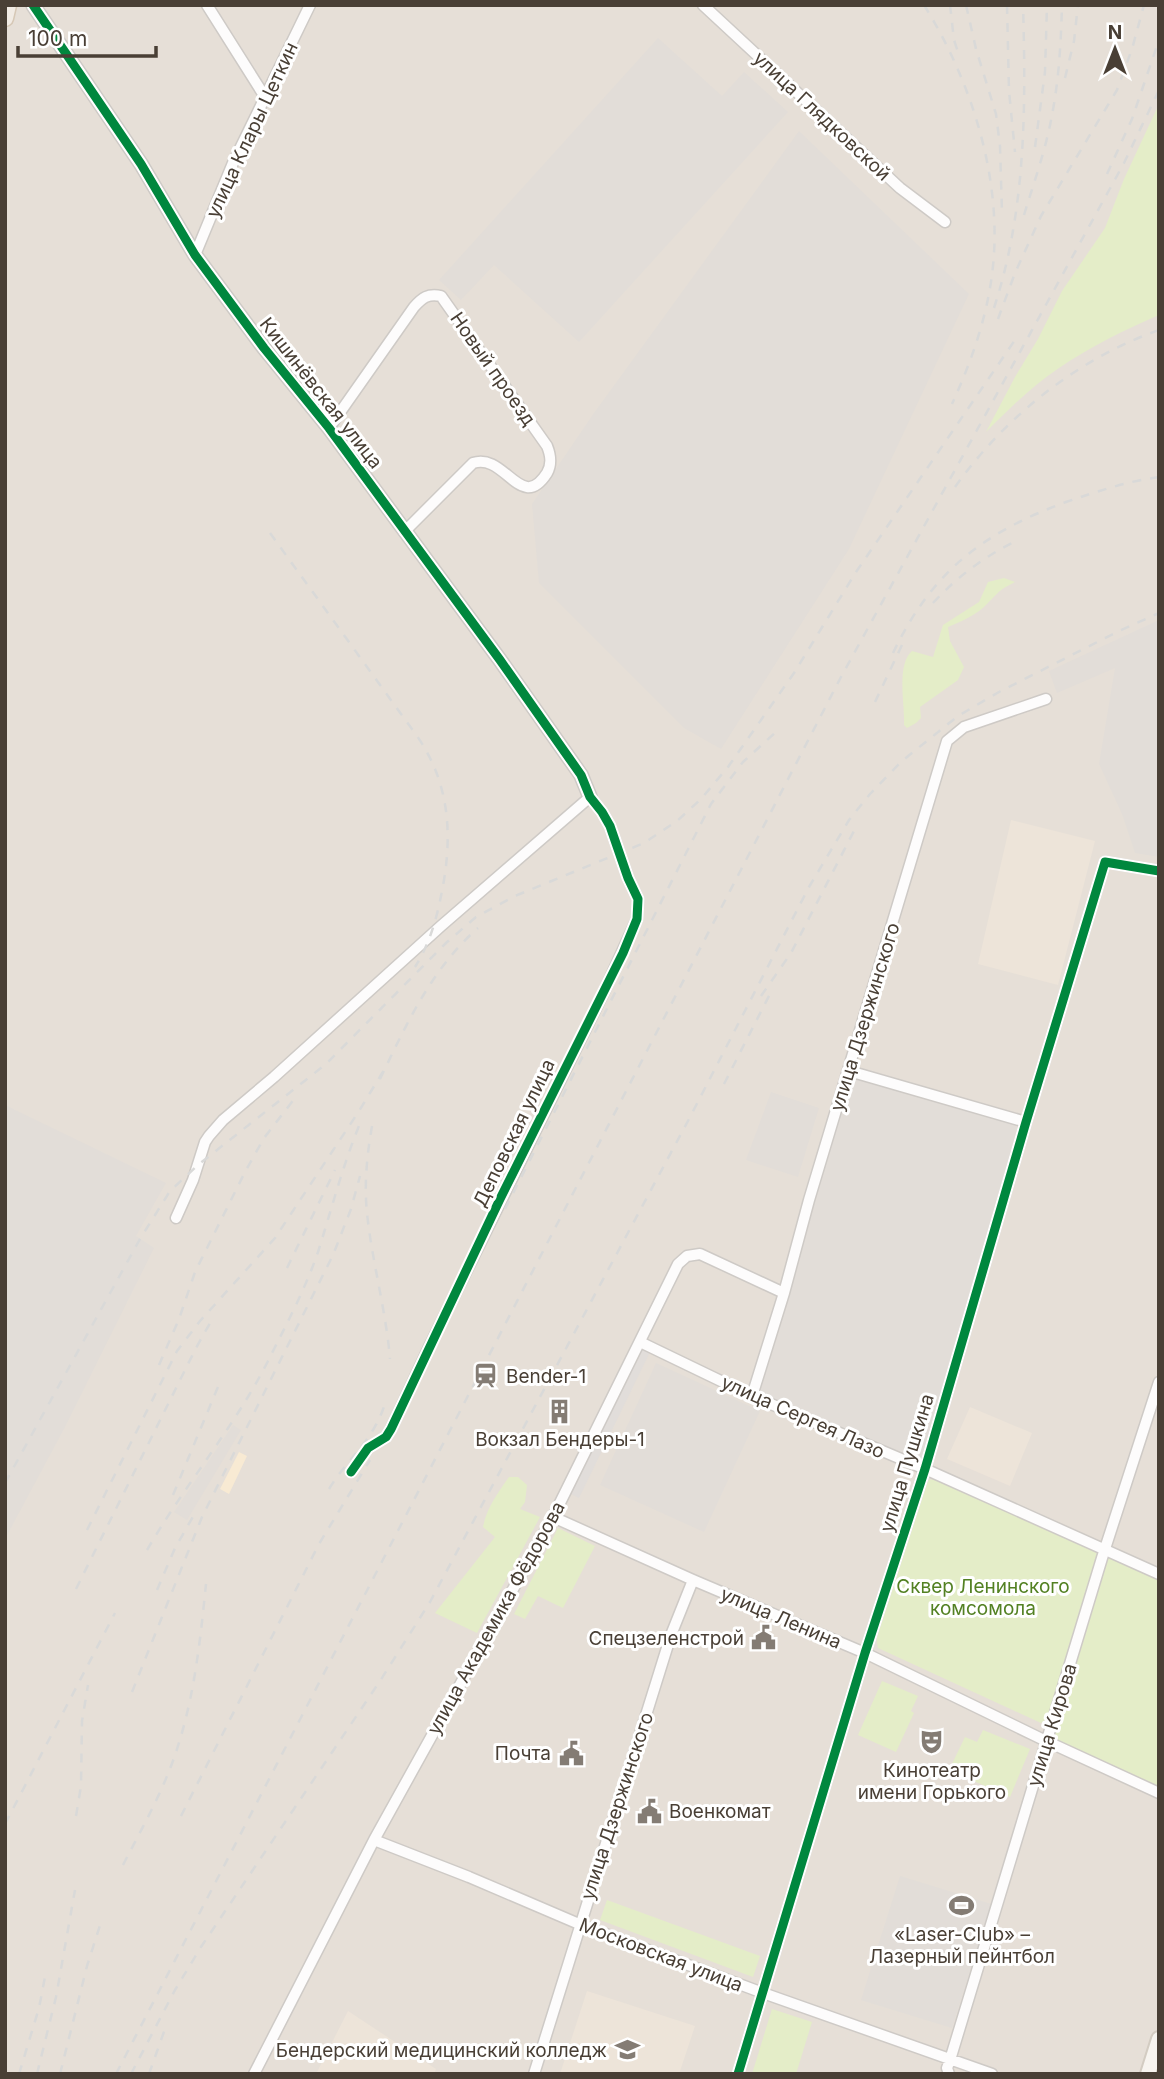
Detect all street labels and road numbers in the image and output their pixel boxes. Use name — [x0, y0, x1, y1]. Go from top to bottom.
street label: улица Клары Цеткин — [201, 38, 303, 222]
street label: улица Глядковской — [749, 47, 895, 185]
street label: Новый проезд — [445, 308, 541, 430]
street label: Кишинёвская улица — [255, 313, 387, 473]
street label: улица Дзержинского — [825, 920, 905, 1114]
street label: Деповская улица — [468, 1055, 560, 1211]
street label: улица Сергея Лазо — [718, 1371, 888, 1463]
street label: улица Пушкина — [875, 1391, 939, 1535]
street label: улица Академика Фёдорова — [422, 1497, 570, 1739]
street label: улица Ленина — [717, 1582, 845, 1654]
street label: улица Кирова — [1022, 1661, 1082, 1789]
street label: улица Дзержинского — [576, 1709, 658, 1903]
street label: Московская улица — [576, 1913, 746, 1997]

